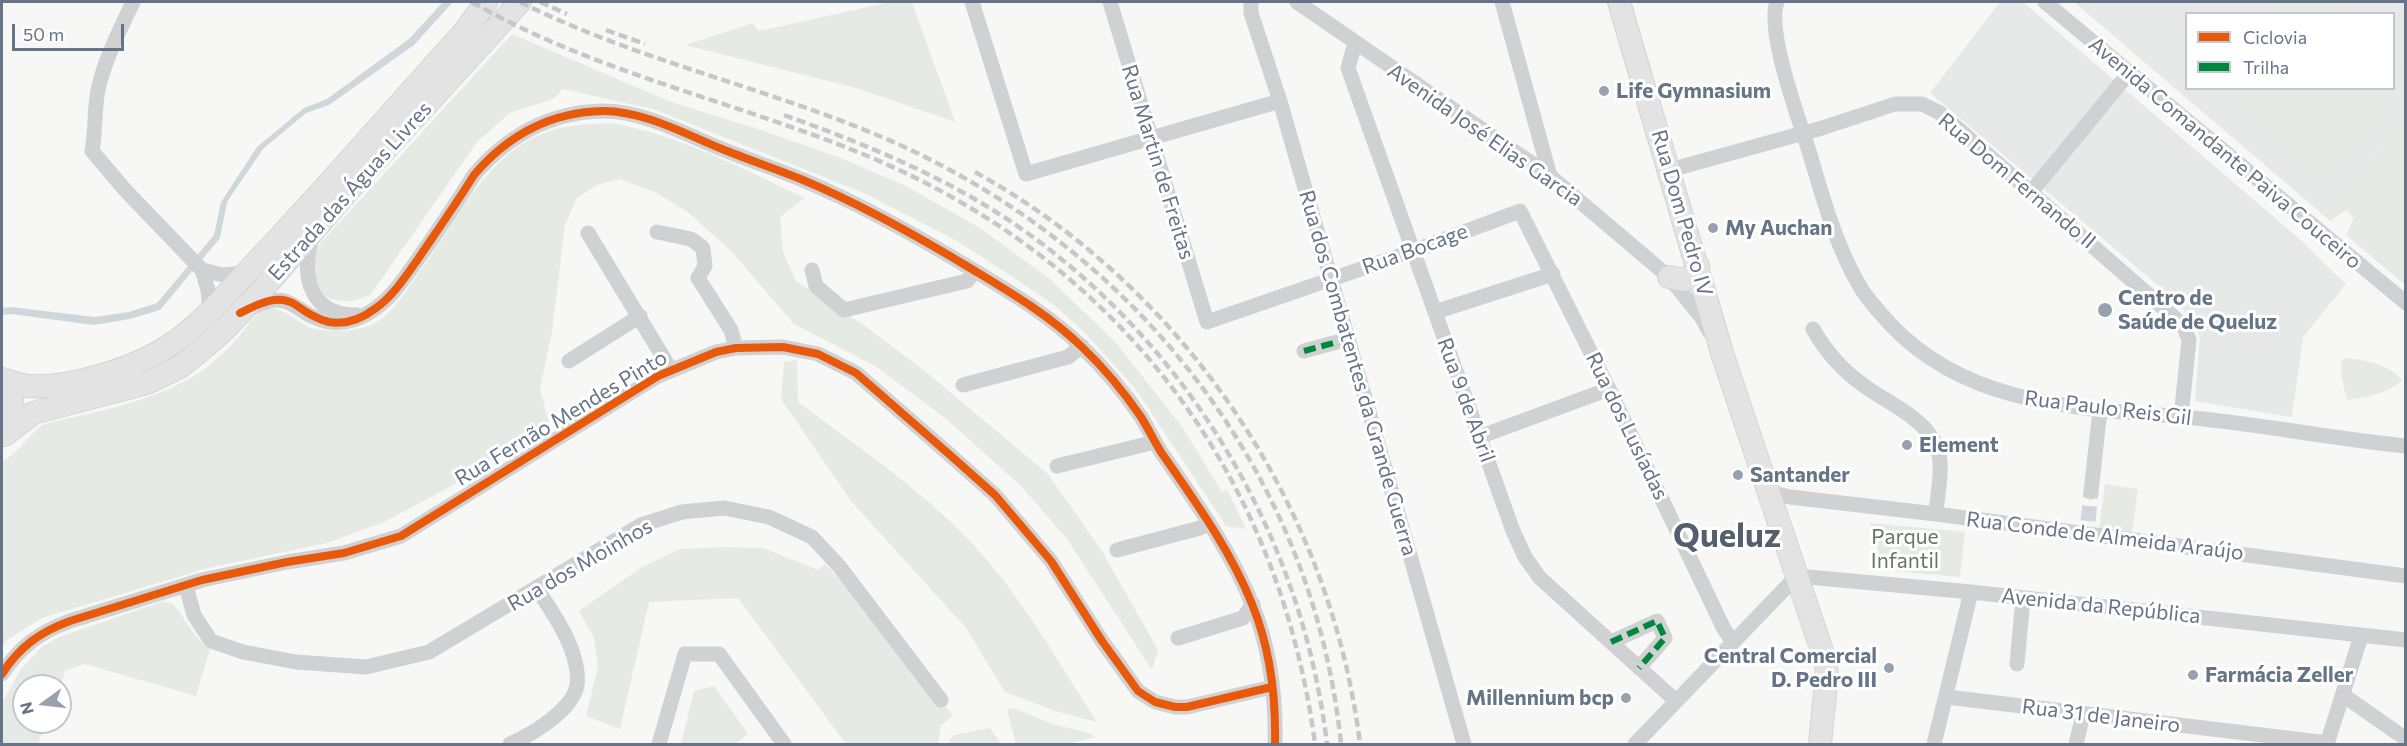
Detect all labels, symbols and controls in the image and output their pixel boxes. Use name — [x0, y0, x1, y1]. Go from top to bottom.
scale bar — [15, 12, 128, 50]
legend — [2185, 12, 2395, 90]
text: 50 m — [23, 23, 64, 45]
text: Ciclovia — [2243, 26, 2307, 48]
street label: Avenida Comandante Paiva Couceiro — [2084, 32, 2366, 274]
text: Trilha — [2243, 56, 2289, 78]
street label: Avenida José Elias Garcia — [1383, 58, 1587, 212]
street label: Rua Martin de Freitas — [1116, 61, 1200, 263]
place label: Life Gymnasium — [1616, 78, 1771, 104]
marker: Life Gymnasium — [1597, 84, 1611, 98]
street label: Estrada das Águas Livres — [263, 96, 437, 286]
street label: Rua Dom Fernando II — [1933, 108, 2101, 254]
street label: Rua Dom Pedro IV — [1646, 127, 1718, 299]
street label: Rua dos Combatentes da Grande Guerra — [1294, 187, 1422, 559]
place label: My Auchan — [1725, 215, 1832, 241]
street label: Rua Bocage — [1359, 218, 1471, 280]
marker: My Auchan — [1706, 221, 1720, 235]
place label: Centro de Saúde de Queluz — [2118, 285, 2277, 335]
marker: Centro de Saúde de Queluz — [2096, 301, 2114, 319]
street label: Rua 9 de Abril — [1432, 334, 1500, 466]
street label: Rua Fernão Mendes Pinto — [450, 345, 672, 491]
street label: Rua dos Lusíadas — [1580, 348, 1674, 504]
street label: Rua Paulo Reis Gil — [2023, 385, 2193, 431]
place label: Element — [1919, 432, 1999, 458]
marker: Element — [1900, 438, 1914, 452]
place label: Santander — [1750, 462, 1850, 488]
marker: Santander — [1731, 468, 1745, 482]
street label: Rua Conde de Almeida Araújo — [1965, 506, 2245, 566]
street label: Rua dos Moinhos — [503, 513, 657, 617]
district label: Queluz — [1673, 516, 1781, 556]
park label: Parque Infantil — [1871, 524, 1939, 574]
street label: Avenida da República — [2000, 583, 2202, 629]
place label: Central Comercial D. Pedro III — [1704, 643, 1877, 693]
marker: Central Comercial D. Pedro III — [1882, 661, 1896, 675]
place label: Farmácia Zeller — [2205, 662, 2353, 688]
marker: Farmácia Zeller — [2186, 668, 2200, 682]
north arrow — [12, 674, 72, 734]
place label: Millennium bcp — [1466, 685, 1614, 711]
marker: Millennium bcp — [1619, 691, 1633, 705]
street label: Rua 31 de Janeiro — [2021, 694, 2181, 738]
text: N — [15, 700, 37, 717]

